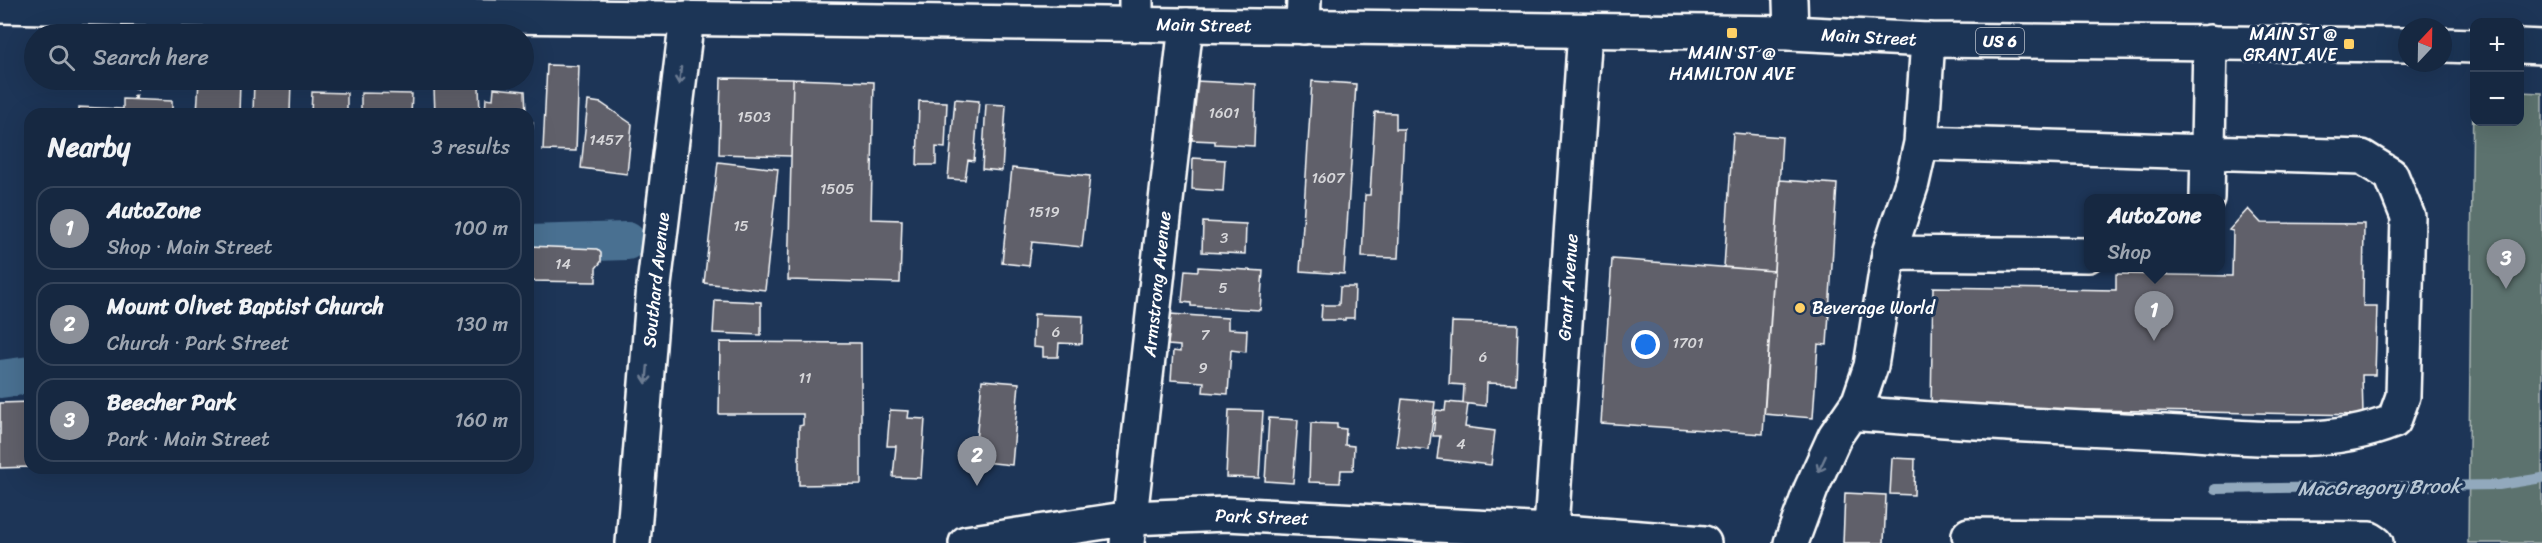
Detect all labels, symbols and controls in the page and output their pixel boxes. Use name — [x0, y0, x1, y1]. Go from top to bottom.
street label: Main Street — [1156, 8, 1252, 42]
place label: MAIN ST @ GRANT AVE — [2243, 18, 2338, 71]
north arrow — [2398, 18, 2452, 72]
map controls — [2470, 18, 2524, 126]
button: + — [2470, 18, 2524, 72]
street label: Main Street — [1821, 19, 1918, 55]
search box — [24, 24, 534, 90]
marker: MAIN ST @ HAMILTON AVE — [1725, 26, 1739, 40]
road number: US 6 — [1976, 28, 2024, 54]
place label: MAIN ST @ HAMILTON AVE — [1669, 37, 1796, 90]
marker: MAIN ST @ GRANT AVE — [2342, 37, 2356, 51]
text: Search here — [93, 38, 209, 77]
icon: search — [45, 41, 78, 74]
one-way arrow — [674, 66, 685, 86]
button: − — [2470, 72, 2524, 126]
house number: 1601 — [1209, 100, 1239, 126]
house number: 1503 — [737, 104, 771, 130]
text: Nearby — [48, 124, 130, 170]
house number: 1457 — [589, 127, 624, 153]
text: 3 results — [432, 130, 510, 165]
house number: 1607 — [1311, 165, 1346, 191]
house number: 1505 — [820, 176, 854, 202]
text: AutoZone — [107, 191, 201, 230]
popup — [2084, 194, 2225, 272]
text: AutoZone — [2107, 196, 2202, 235]
house number: 1519 — [1028, 199, 1060, 225]
street label: Armstrong Avenue — [1133, 210, 1181, 359]
text: 1 — [65, 211, 74, 246]
text: 100 m — [454, 211, 508, 246]
street label: Southard Avenue — [633, 211, 679, 349]
house number: 15 — [733, 213, 749, 239]
house number: 3 — [1220, 225, 1228, 251]
text: Shop · Main Street — [107, 230, 273, 265]
street label: Grant Avenue — [1548, 232, 1588, 342]
text: Shop — [2107, 235, 2151, 270]
pin: 3 — [2486, 240, 2526, 289]
house number: 14 — [555, 251, 571, 277]
house number: 5 — [1218, 275, 1228, 301]
text: Mount Olivet Baptist Church — [107, 287, 384, 326]
place label: Beverage World — [1812, 292, 1936, 324]
pin: 1 — [2134, 292, 2174, 341]
marker: Beverage World — [1793, 301, 1807, 315]
text: 2 — [64, 307, 75, 342]
text: 130 m — [455, 307, 508, 342]
house number: 6 — [1052, 319, 1060, 345]
house number: 7 — [1201, 322, 1211, 348]
text: Church · Park Street — [107, 326, 289, 361]
your location — [1631, 330, 1660, 359]
house number: 1701 — [1673, 330, 1703, 356]
house number: 6 — [1479, 344, 1487, 370]
house number: 9 — [1198, 355, 1208, 381]
one-way arrow — [641, 364, 652, 384]
house number: 11 — [799, 365, 811, 391]
text: Beecher Park — [107, 383, 236, 422]
text: 3 — [64, 403, 75, 438]
text: 160 m — [455, 403, 508, 438]
text: Park · Main Street — [107, 422, 270, 457]
house number: 4 — [1456, 431, 1466, 457]
pin: 2 — [958, 436, 996, 486]
one-way arrow — [1815, 455, 1827, 473]
water label: MacGregory Brook — [2297, 469, 2463, 506]
street label: Park Street — [1215, 499, 1310, 535]

